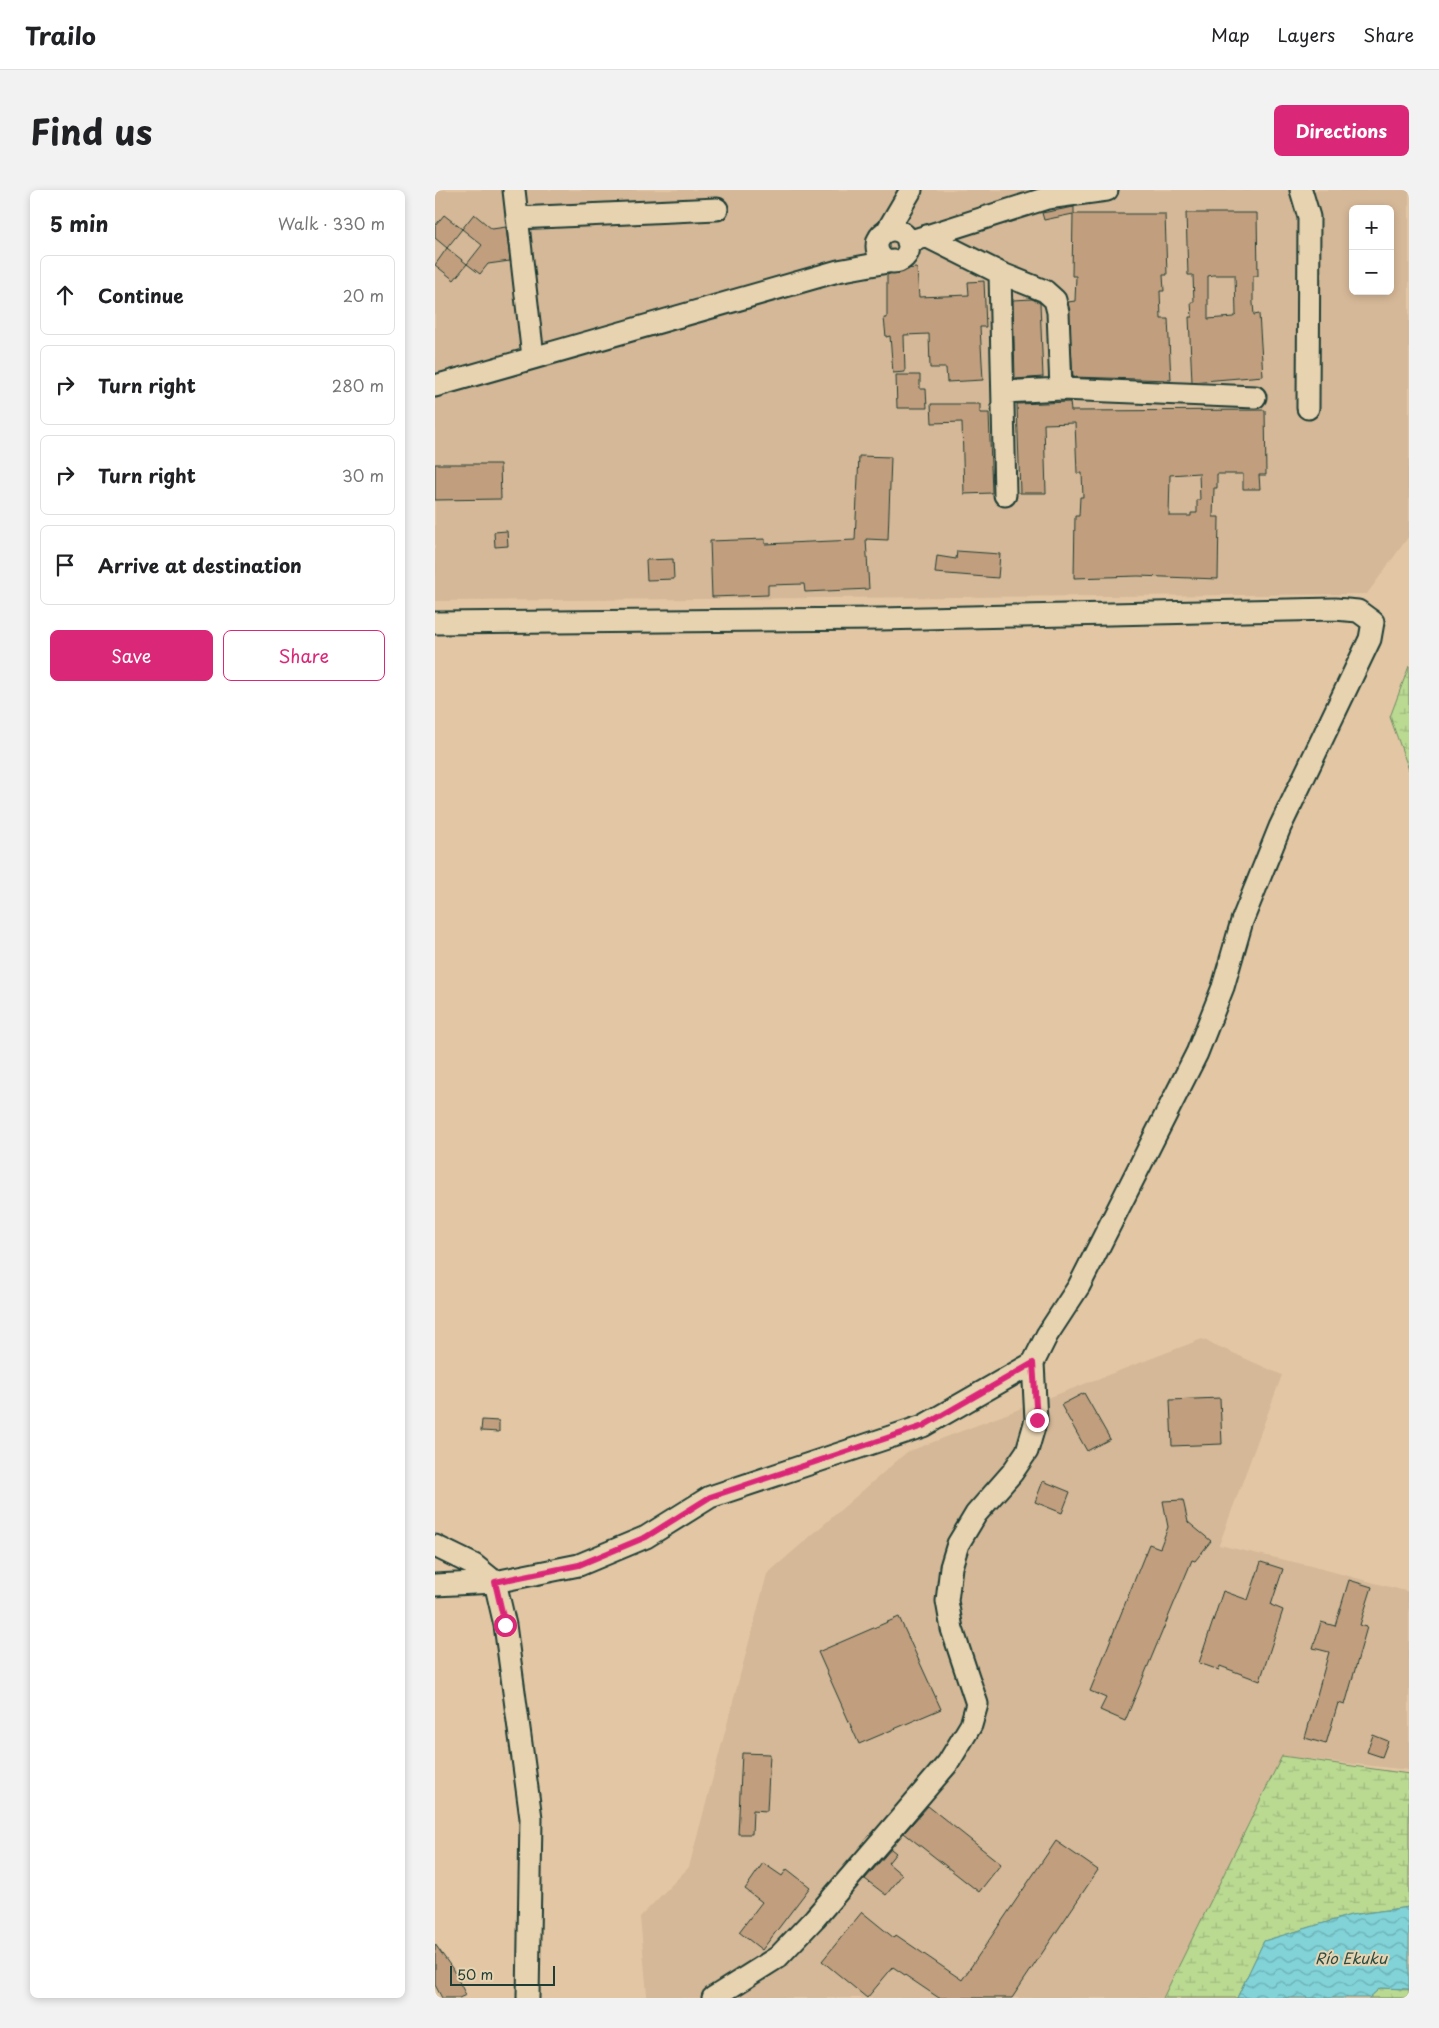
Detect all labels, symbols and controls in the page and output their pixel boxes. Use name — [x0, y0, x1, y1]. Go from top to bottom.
text: Trailo — [25, 17, 96, 53]
text: Map — [1211, 21, 1250, 48]
text: Layers — [1278, 21, 1335, 48]
text: Share — [1363, 21, 1414, 48]
text: Find us — [30, 104, 152, 157]
button: Directions — [1274, 105, 1409, 156]
map controls — [1349, 205, 1394, 295]
button: + — [1349, 205, 1394, 250]
text: 5 min — [50, 207, 108, 239]
text: Walk · 330 m — [278, 211, 385, 235]
button: − — [1349, 250, 1394, 295]
icon: ahead — [51, 281, 79, 309]
text: Continue — [98, 281, 184, 309]
text: 20 m — [343, 283, 384, 307]
icon: right — [51, 371, 79, 399]
text: Turn right — [98, 371, 196, 399]
text: 280 m — [332, 373, 384, 397]
icon: right — [51, 461, 79, 489]
text: Turn right — [98, 461, 196, 489]
text: 30 m — [342, 463, 384, 487]
icon: arrive — [51, 551, 79, 579]
text: Arrive at destination — [98, 551, 302, 579]
button: Save — [50, 630, 213, 681]
button: Share — [223, 630, 385, 681]
route end — [1026, 1409, 1049, 1432]
route start — [494, 1614, 517, 1637]
water label: Río Ekuku — [1315, 1946, 1388, 1969]
scale bar — [450, 1963, 555, 1986]
text: 50 m — [457, 1964, 493, 1985]

